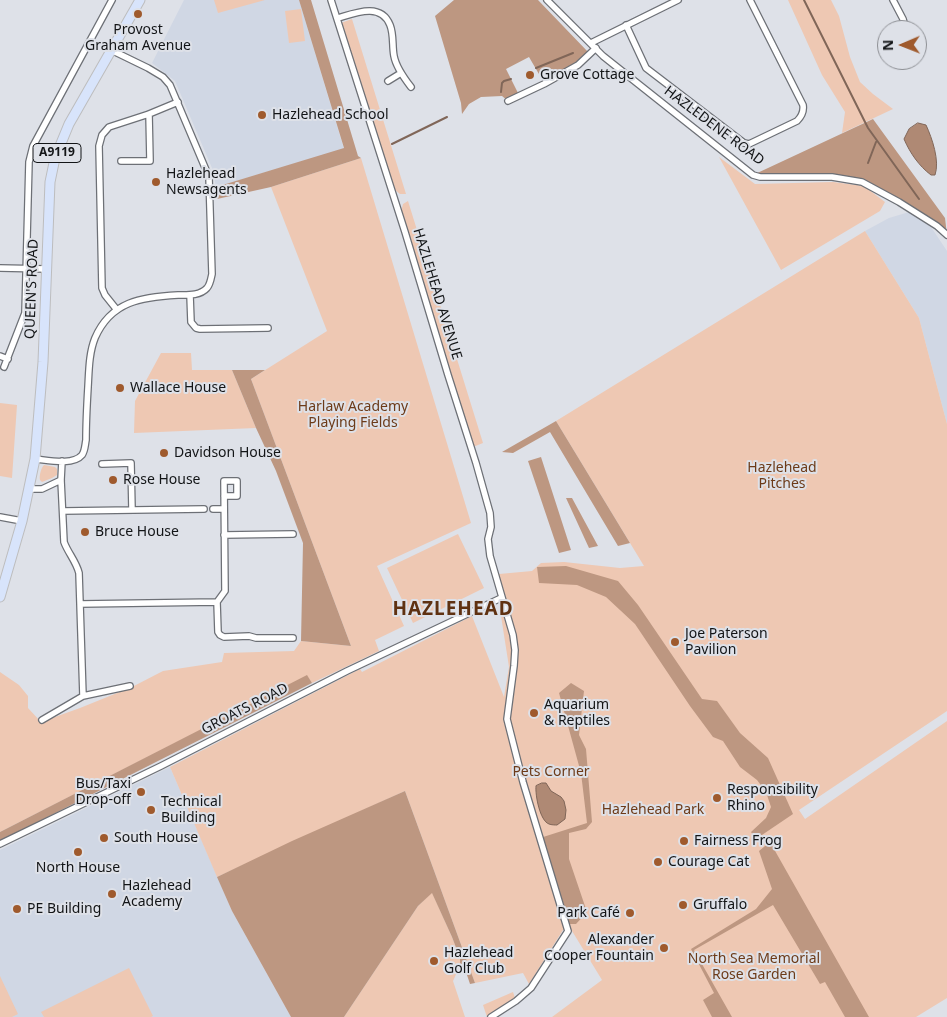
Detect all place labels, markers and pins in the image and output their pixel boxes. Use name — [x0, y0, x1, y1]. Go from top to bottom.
marker: Provost Graham Avenue — [132, 8, 144, 20]
place label: Provost Graham Avenue — [85, 22, 191, 54]
place label: Grove Cottage — [540, 67, 634, 83]
marker: Grove Cottage — [524, 69, 536, 81]
place label: Hazlehead School — [272, 107, 389, 123]
marker: Hazlehead School — [256, 109, 268, 121]
place label: Hazlehead Newsagents — [166, 166, 247, 198]
marker: Hazlehead Newsagents — [150, 176, 162, 188]
place label: Wallace House — [130, 380, 226, 396]
marker: Wallace House — [114, 382, 126, 394]
place label: Davidson House — [174, 445, 281, 461]
marker: Davidson House — [158, 447, 170, 459]
place label: Rose House — [123, 472, 201, 488]
marker: Rose House — [107, 474, 119, 486]
place label: Bruce House — [95, 524, 179, 540]
marker: Bruce House — [79, 526, 91, 538]
place label: Joe Paterson Pavilion — [685, 626, 768, 658]
marker: Joe Paterson Pavilion — [669, 636, 681, 648]
place label: Aquarium & Reptiles — [544, 697, 610, 730]
marker: Aquarium & Reptiles — [528, 707, 540, 719]
place label: Bus/Taxi Drop-off — [76, 776, 131, 809]
place label: Responsibility Rhino — [727, 782, 818, 814]
marker: Bus/Taxi Drop-off — [135, 786, 147, 798]
marker: Responsibility Rhino — [711, 792, 723, 804]
place label: Technical Building — [161, 794, 222, 826]
marker: Technical Building — [145, 804, 157, 816]
place label: South House — [114, 830, 198, 846]
marker: South House — [98, 832, 110, 844]
place label: Fairness Frog — [694, 833, 782, 849]
marker: Fairness Frog — [678, 835, 690, 847]
marker: North House — [72, 846, 84, 858]
place label: Courage Cat — [668, 854, 749, 870]
marker: Courage Cat — [652, 856, 664, 868]
place label: North House — [36, 860, 120, 876]
place label: Hazlehead Academy — [122, 878, 191, 910]
marker: Hazlehead Academy — [106, 888, 118, 900]
place label: Gruffalo — [693, 897, 747, 913]
marker: Gruffalo — [677, 899, 689, 911]
place label: PE Building — [27, 901, 101, 917]
marker: PE Building — [11, 903, 23, 915]
place label: Park Café — [557, 905, 620, 921]
marker: Park Café — [624, 907, 636, 919]
place label: Alexander Cooper Fountain — [544, 932, 654, 964]
marker: Alexander Cooper Fountain — [658, 942, 670, 954]
place label: Hazlehead Golf Club — [444, 945, 513, 978]
marker: Hazlehead Golf Club — [428, 955, 440, 967]

